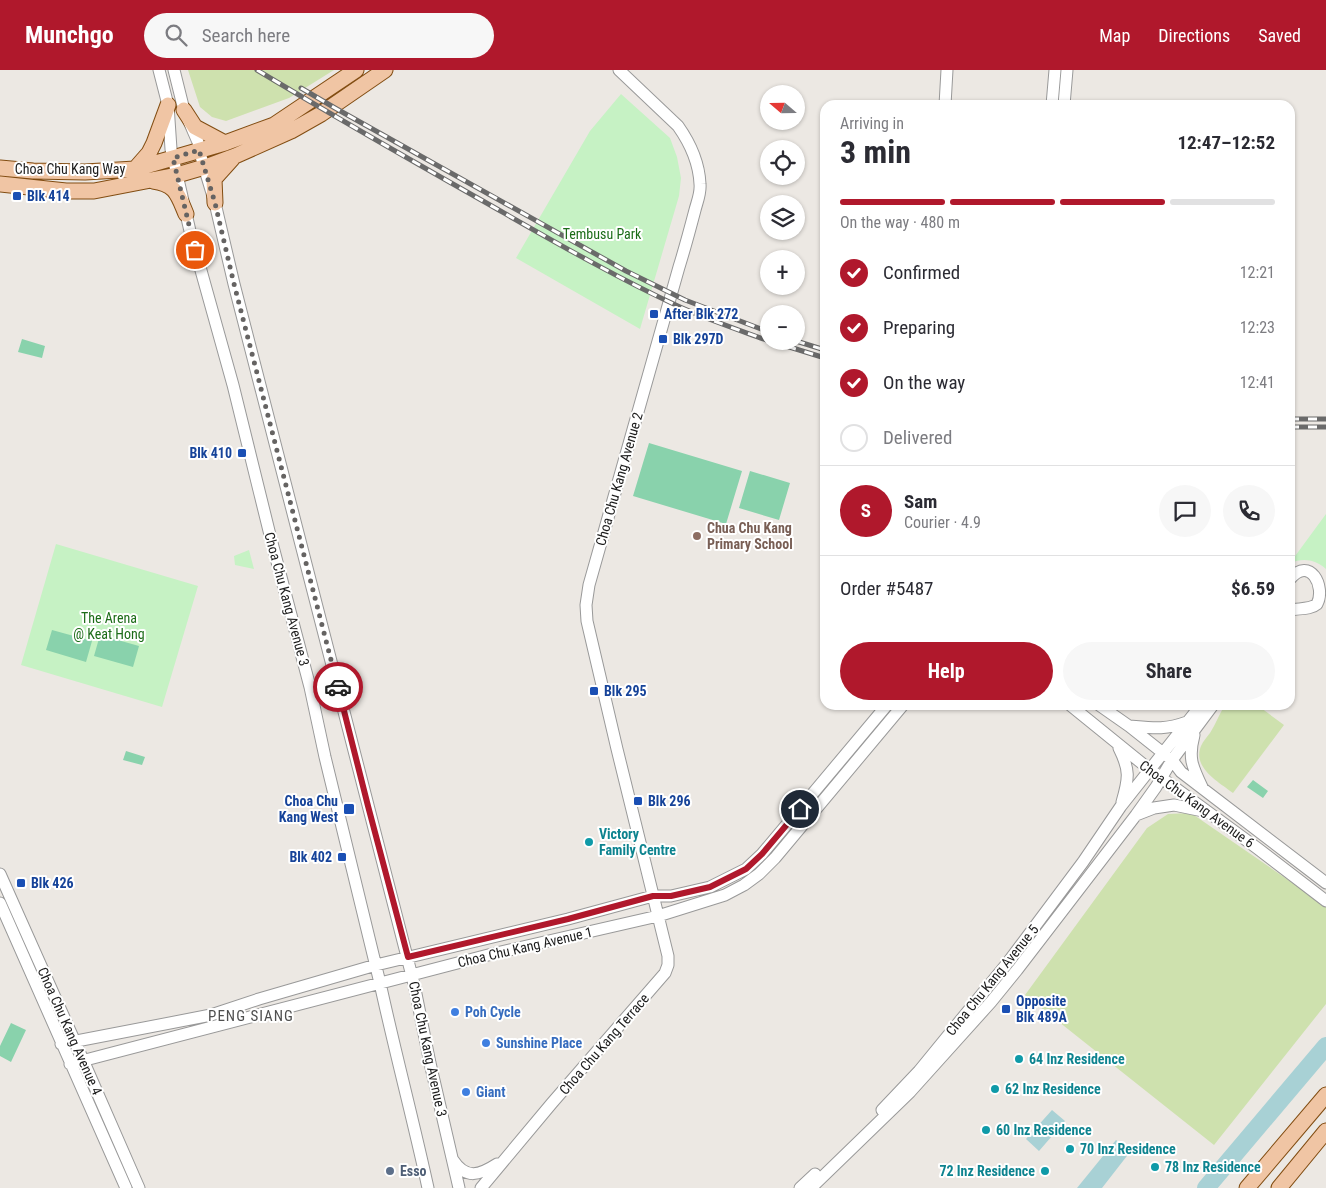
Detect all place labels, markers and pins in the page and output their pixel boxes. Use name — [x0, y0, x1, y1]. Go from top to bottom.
place label: Blk 414 — [27, 188, 70, 204]
marker: Blk 414 — [11, 190, 23, 202]
pin — [174, 229, 216, 271]
place label: After Blk 272 — [664, 306, 738, 322]
marker: After Blk 272 — [648, 308, 660, 320]
place label: Blk 297D — [673, 331, 724, 347]
marker: Blk 297D — [657, 333, 669, 345]
place label: Blk 410 — [189, 445, 232, 461]
marker: Blk 410 — [236, 447, 248, 459]
place label: Chua Chu Kang Primary School — [707, 520, 793, 552]
marker: Chua Chu Kang Primary School — [691, 530, 703, 542]
place label: Blk 295 — [604, 683, 647, 699]
marker: Blk 295 — [588, 685, 600, 697]
pin — [779, 788, 821, 830]
place label: Choa Chu Kang West — [279, 793, 338, 825]
place label: Blk 296 — [648, 793, 691, 809]
marker: Blk 296 — [632, 795, 644, 807]
marker: Choa Chu Kang West — [342, 802, 356, 816]
place label: Victory Family Centre — [599, 826, 676, 858]
marker: Victory Family Centre — [583, 836, 595, 848]
place label: Blk 402 — [289, 849, 332, 865]
marker: Blk 402 — [336, 851, 348, 863]
place label: Blk 426 — [31, 875, 74, 891]
marker: Blk 426 — [15, 877, 27, 889]
place label: Opposite Blk 489A — [1016, 993, 1068, 1025]
marker: Opposite Blk 489A — [1000, 1003, 1012, 1015]
place label: Poh Cycle — [465, 1004, 521, 1020]
marker: Poh Cycle — [449, 1006, 461, 1018]
place label: Sunshine Place — [496, 1035, 582, 1051]
marker: Sunshine Place — [480, 1037, 492, 1049]
place label: 64 Inz Residence — [1029, 1051, 1125, 1067]
marker: 64 Inz Residence — [1013, 1053, 1025, 1065]
place label: 62 Inz Residence — [1005, 1081, 1101, 1097]
marker: 62 Inz Residence — [989, 1083, 1001, 1095]
place label: Giant — [476, 1084, 506, 1100]
marker: Giant — [460, 1086, 472, 1098]
place label: 60 Inz Residence — [996, 1122, 1092, 1138]
marker: 60 Inz Residence — [980, 1124, 992, 1136]
place label: 70 Inz Residence — [1080, 1141, 1176, 1157]
marker: 70 Inz Residence — [1064, 1143, 1076, 1155]
place label: 78 Inz Residence — [1165, 1159, 1261, 1175]
marker: 78 Inz Residence — [1149, 1161, 1161, 1173]
place label: Esso — [400, 1163, 427, 1179]
place label: 72 Inz Residence — [939, 1163, 1035, 1179]
marker: Esso — [384, 1165, 396, 1177]
marker: 72 Inz Residence — [1039, 1165, 1051, 1177]

